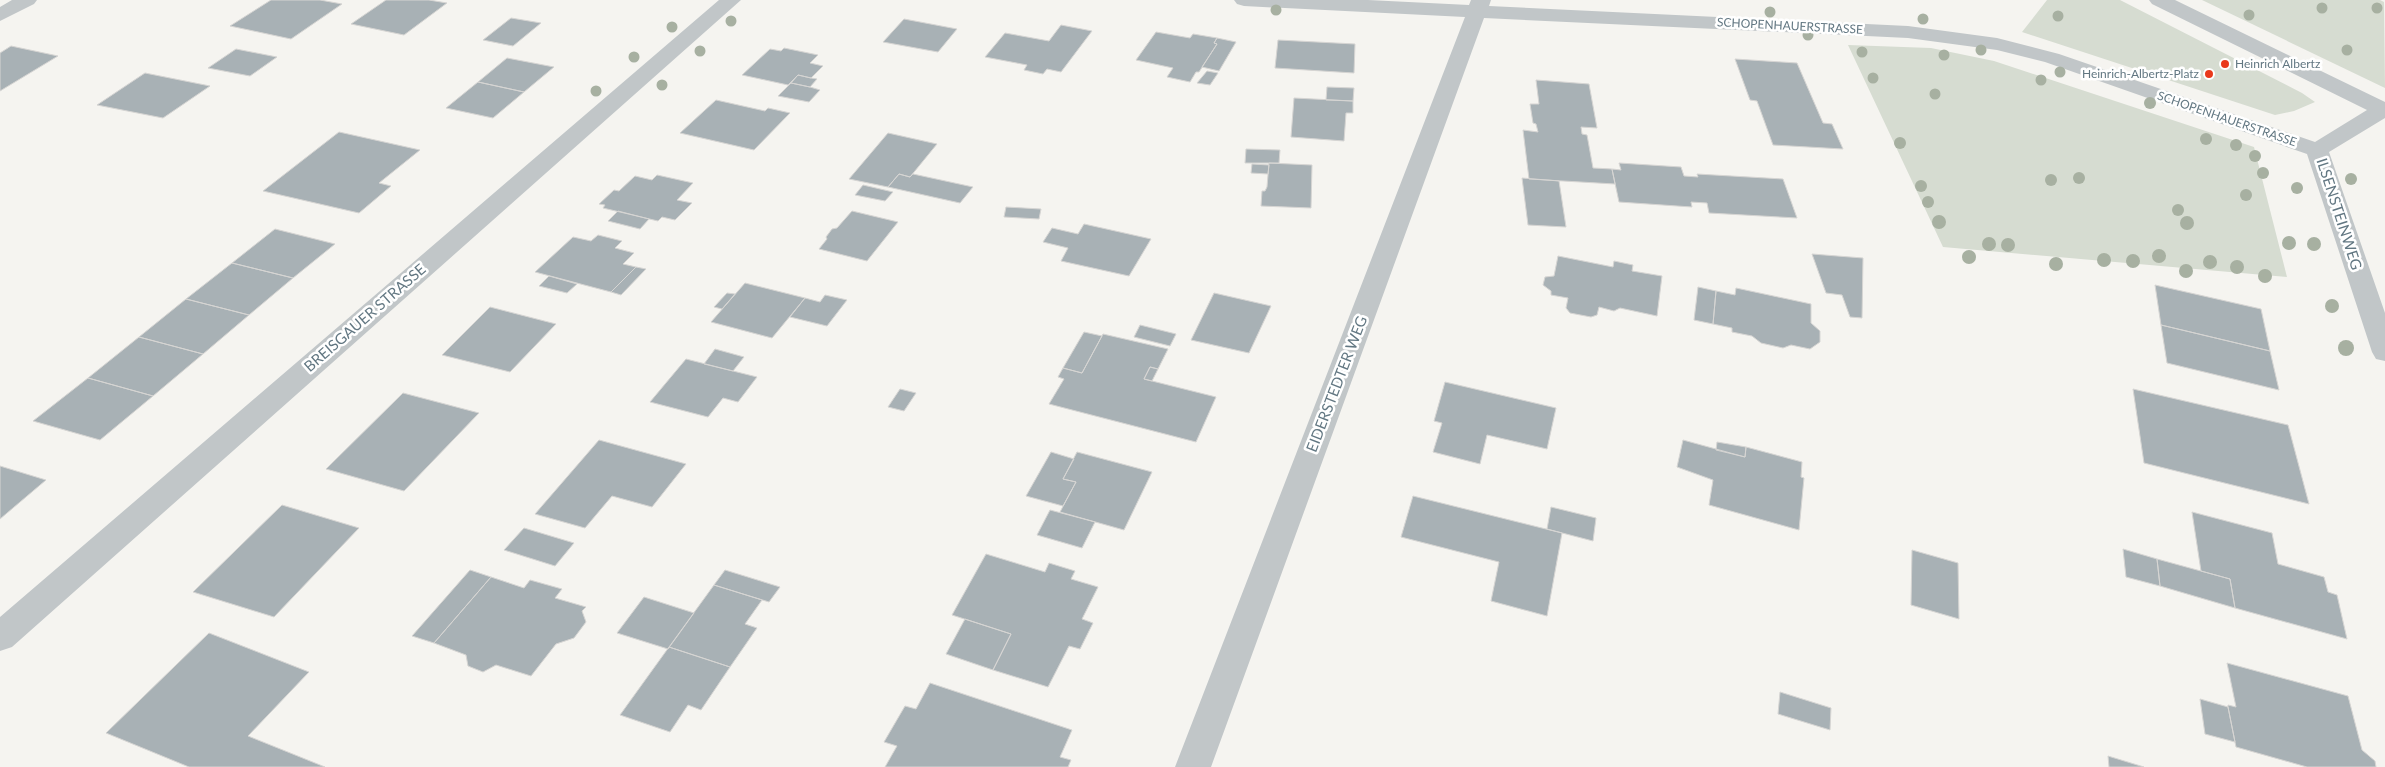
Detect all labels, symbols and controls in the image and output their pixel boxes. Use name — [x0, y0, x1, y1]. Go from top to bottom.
street label: SCHOPENHAUERSTRASSE — [1717, 14, 1863, 37]
place label: Heinrich Albertz — [2235, 56, 2321, 71]
marker: Heinrich Albertz — [2219, 58, 2231, 70]
place label: Heinrich-Albertz-Platz — [2082, 66, 2200, 81]
marker: Heinrich-Albertz-Platz — [2203, 68, 2215, 80]
street label: SCHOPENHAUERSTRASSE — [2156, 88, 2299, 149]
street label: ILSENSTEINWEG — [2313, 156, 2367, 272]
street label: BREISGAUER STRASSE — [300, 260, 429, 375]
street label: EIDERSTEDTER WEG — [1302, 313, 1370, 454]

